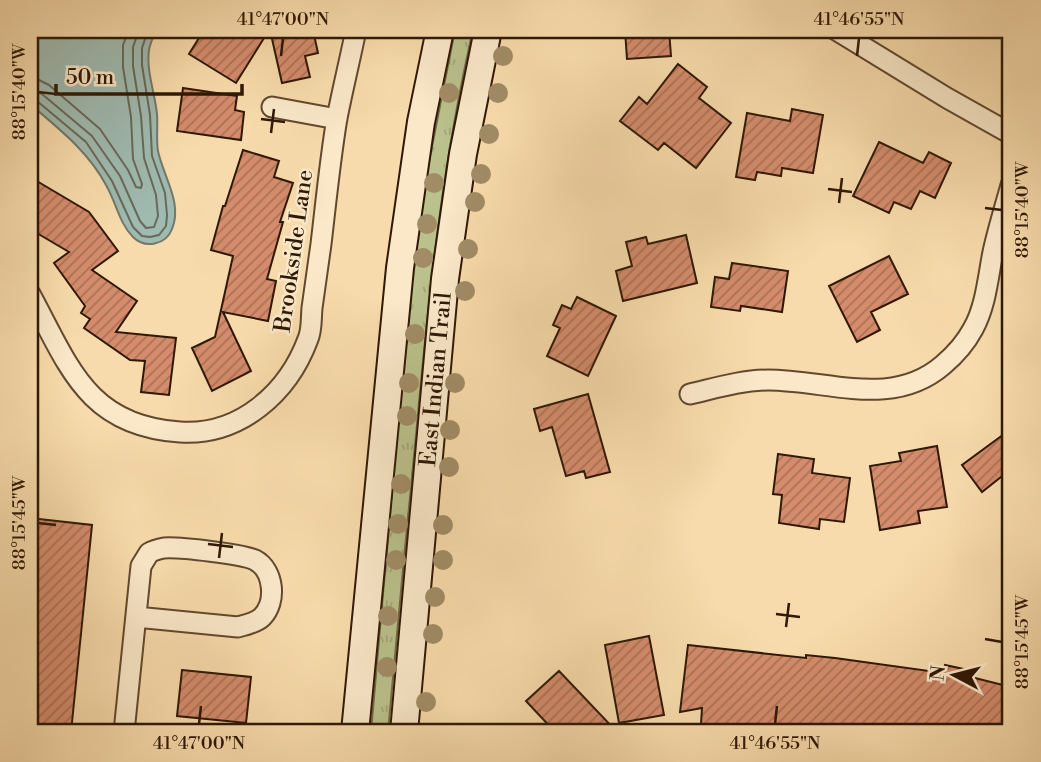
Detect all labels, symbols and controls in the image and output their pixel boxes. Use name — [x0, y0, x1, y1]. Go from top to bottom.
text: 41°47'00"N — [237, 8, 330, 31]
text: 41°46'55"N — [814, 8, 905, 31]
text: 88°15'40"W — [8, 43, 31, 140]
scale bar — [56, 52, 242, 96]
text: 50 m — [66, 65, 114, 91]
text: 88°15'40"W — [1011, 161, 1034, 258]
street label: Brookside Lane — [269, 168, 319, 335]
street label: East Indian Trail — [414, 291, 458, 468]
text: 88°15'45"W — [8, 475, 31, 570]
text: 88°15'45"W — [1011, 594, 1034, 689]
north arrow — [918, 640, 988, 710]
text: N — [925, 664, 951, 682]
text: 41°47'00"N — [153, 732, 246, 755]
text: 41°46'55"N — [730, 732, 821, 755]

